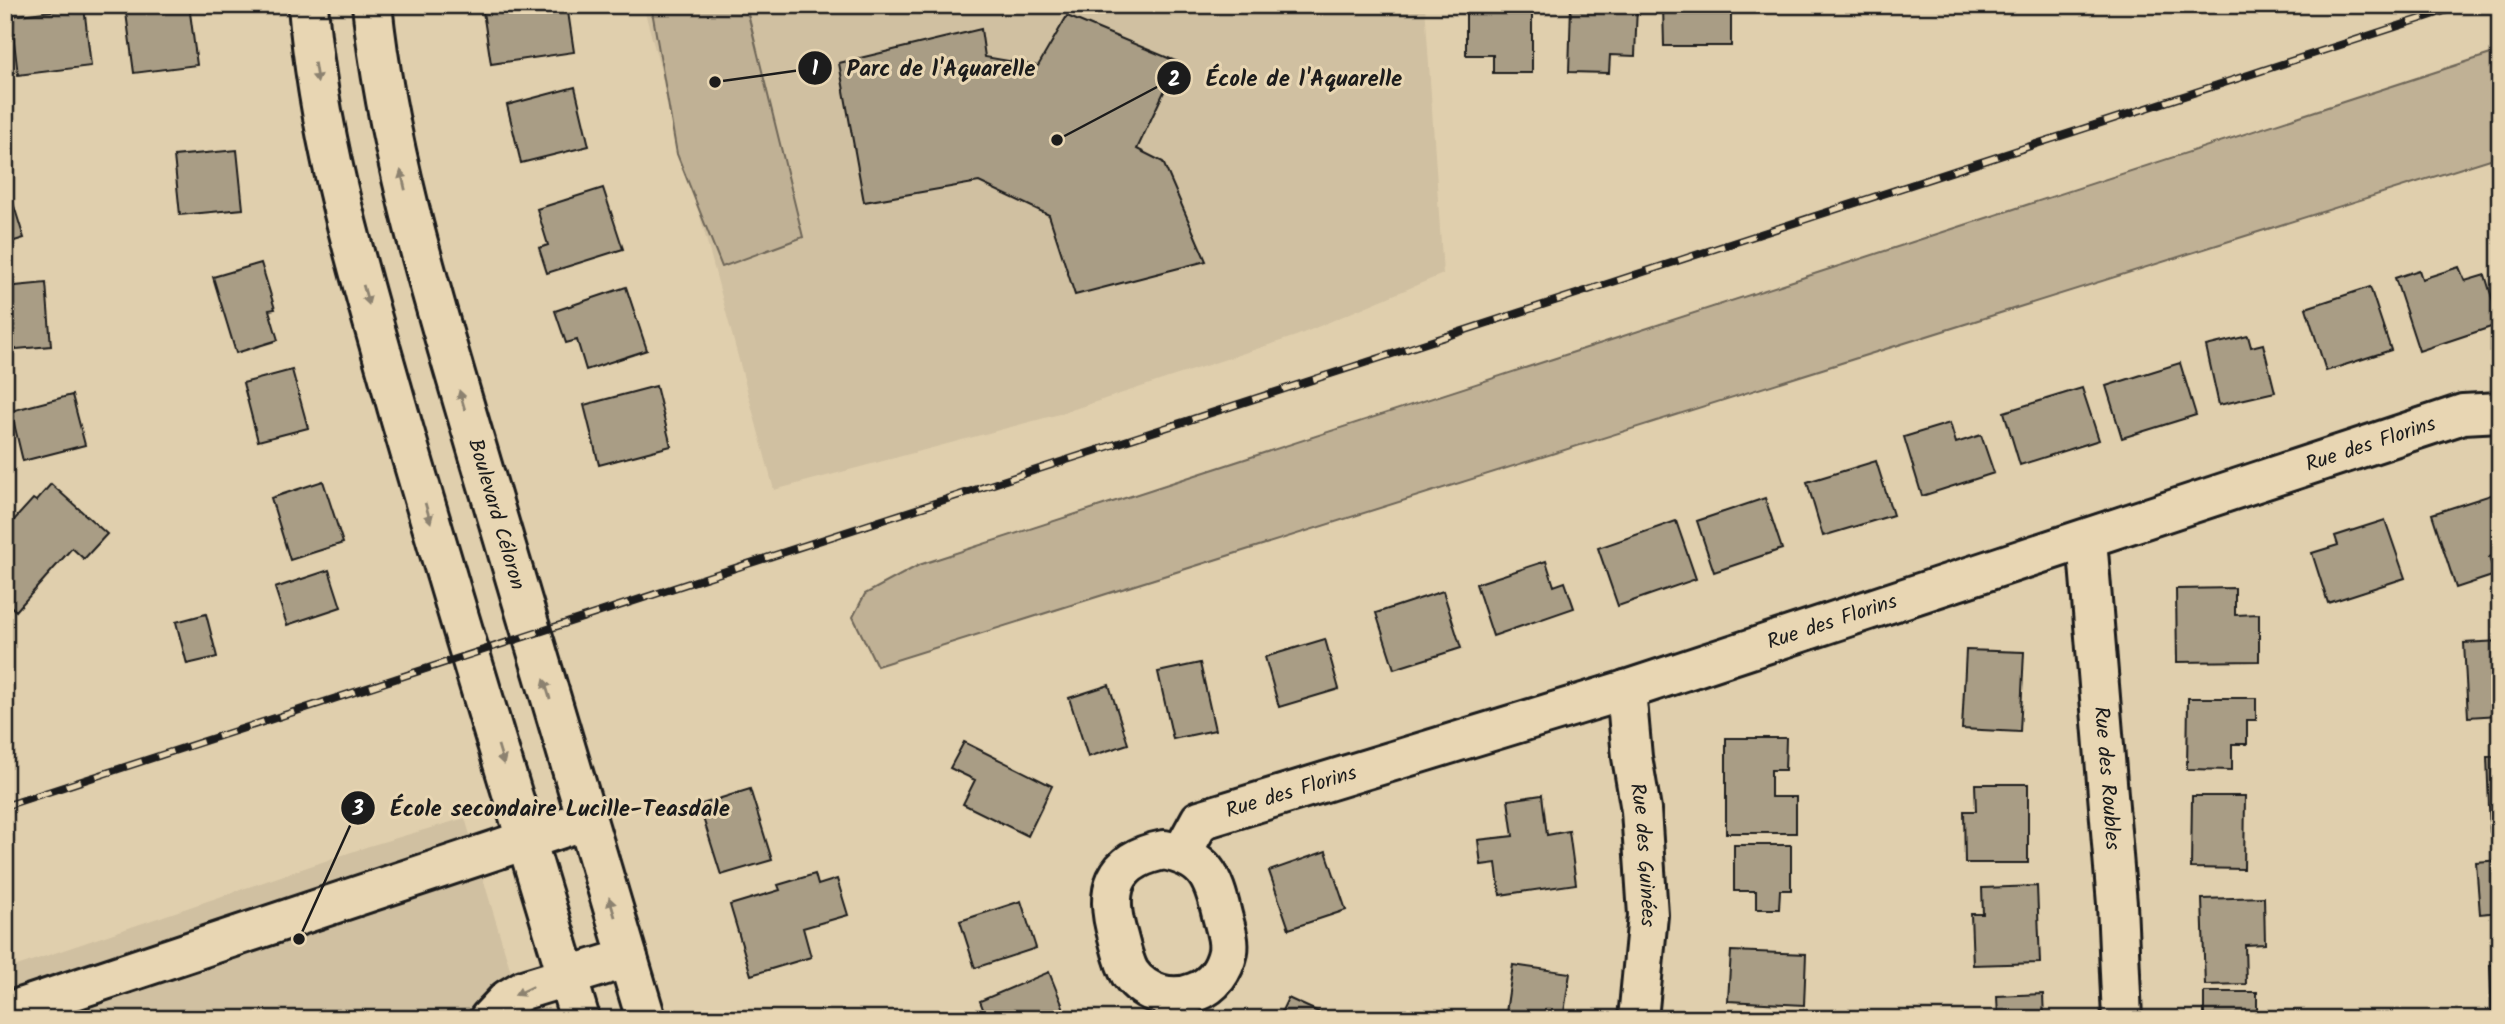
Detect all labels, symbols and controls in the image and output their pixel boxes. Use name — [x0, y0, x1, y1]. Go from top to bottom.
callout: Parc de l'Aquarelle — [798, 46, 1050, 90]
text: Parc de l'Aquarelle — [847, 52, 1035, 88]
text: 1 — [812, 53, 819, 86]
callout: École de l'Aquarelle — [1156, 56, 1416, 100]
one-way arrow — [311, 62, 322, 84]
text: École de l'Aquarelle — [1206, 62, 1402, 98]
text: 2 — [1168, 64, 1180, 97]
one-way arrow — [397, 169, 408, 191]
one-way arrow — [361, 284, 372, 306]
one-way arrow — [457, 389, 467, 410]
street label: Rue des Florins — [2301, 408, 2440, 481]
street label: Boulevard Céloron — [458, 435, 534, 594]
one-way arrow — [424, 503, 434, 524]
street label: Rue des Florins — [1763, 585, 1902, 659]
one-way arrow — [541, 678, 551, 699]
street label: Rue des Roubles — [2084, 705, 2129, 851]
one-way arrow — [497, 744, 507, 765]
street label: Rue des Florins — [1222, 757, 1361, 828]
street label: Rue des Guinées — [1620, 780, 1665, 928]
callout: École secondaire Lucille-Teasdale — [341, 786, 744, 830]
text: École secondaire Lucille-Teasdale — [390, 792, 730, 828]
text: 3 — [351, 793, 364, 826]
one-way arrow — [607, 896, 617, 917]
one-way arrow — [514, 985, 534, 997]

